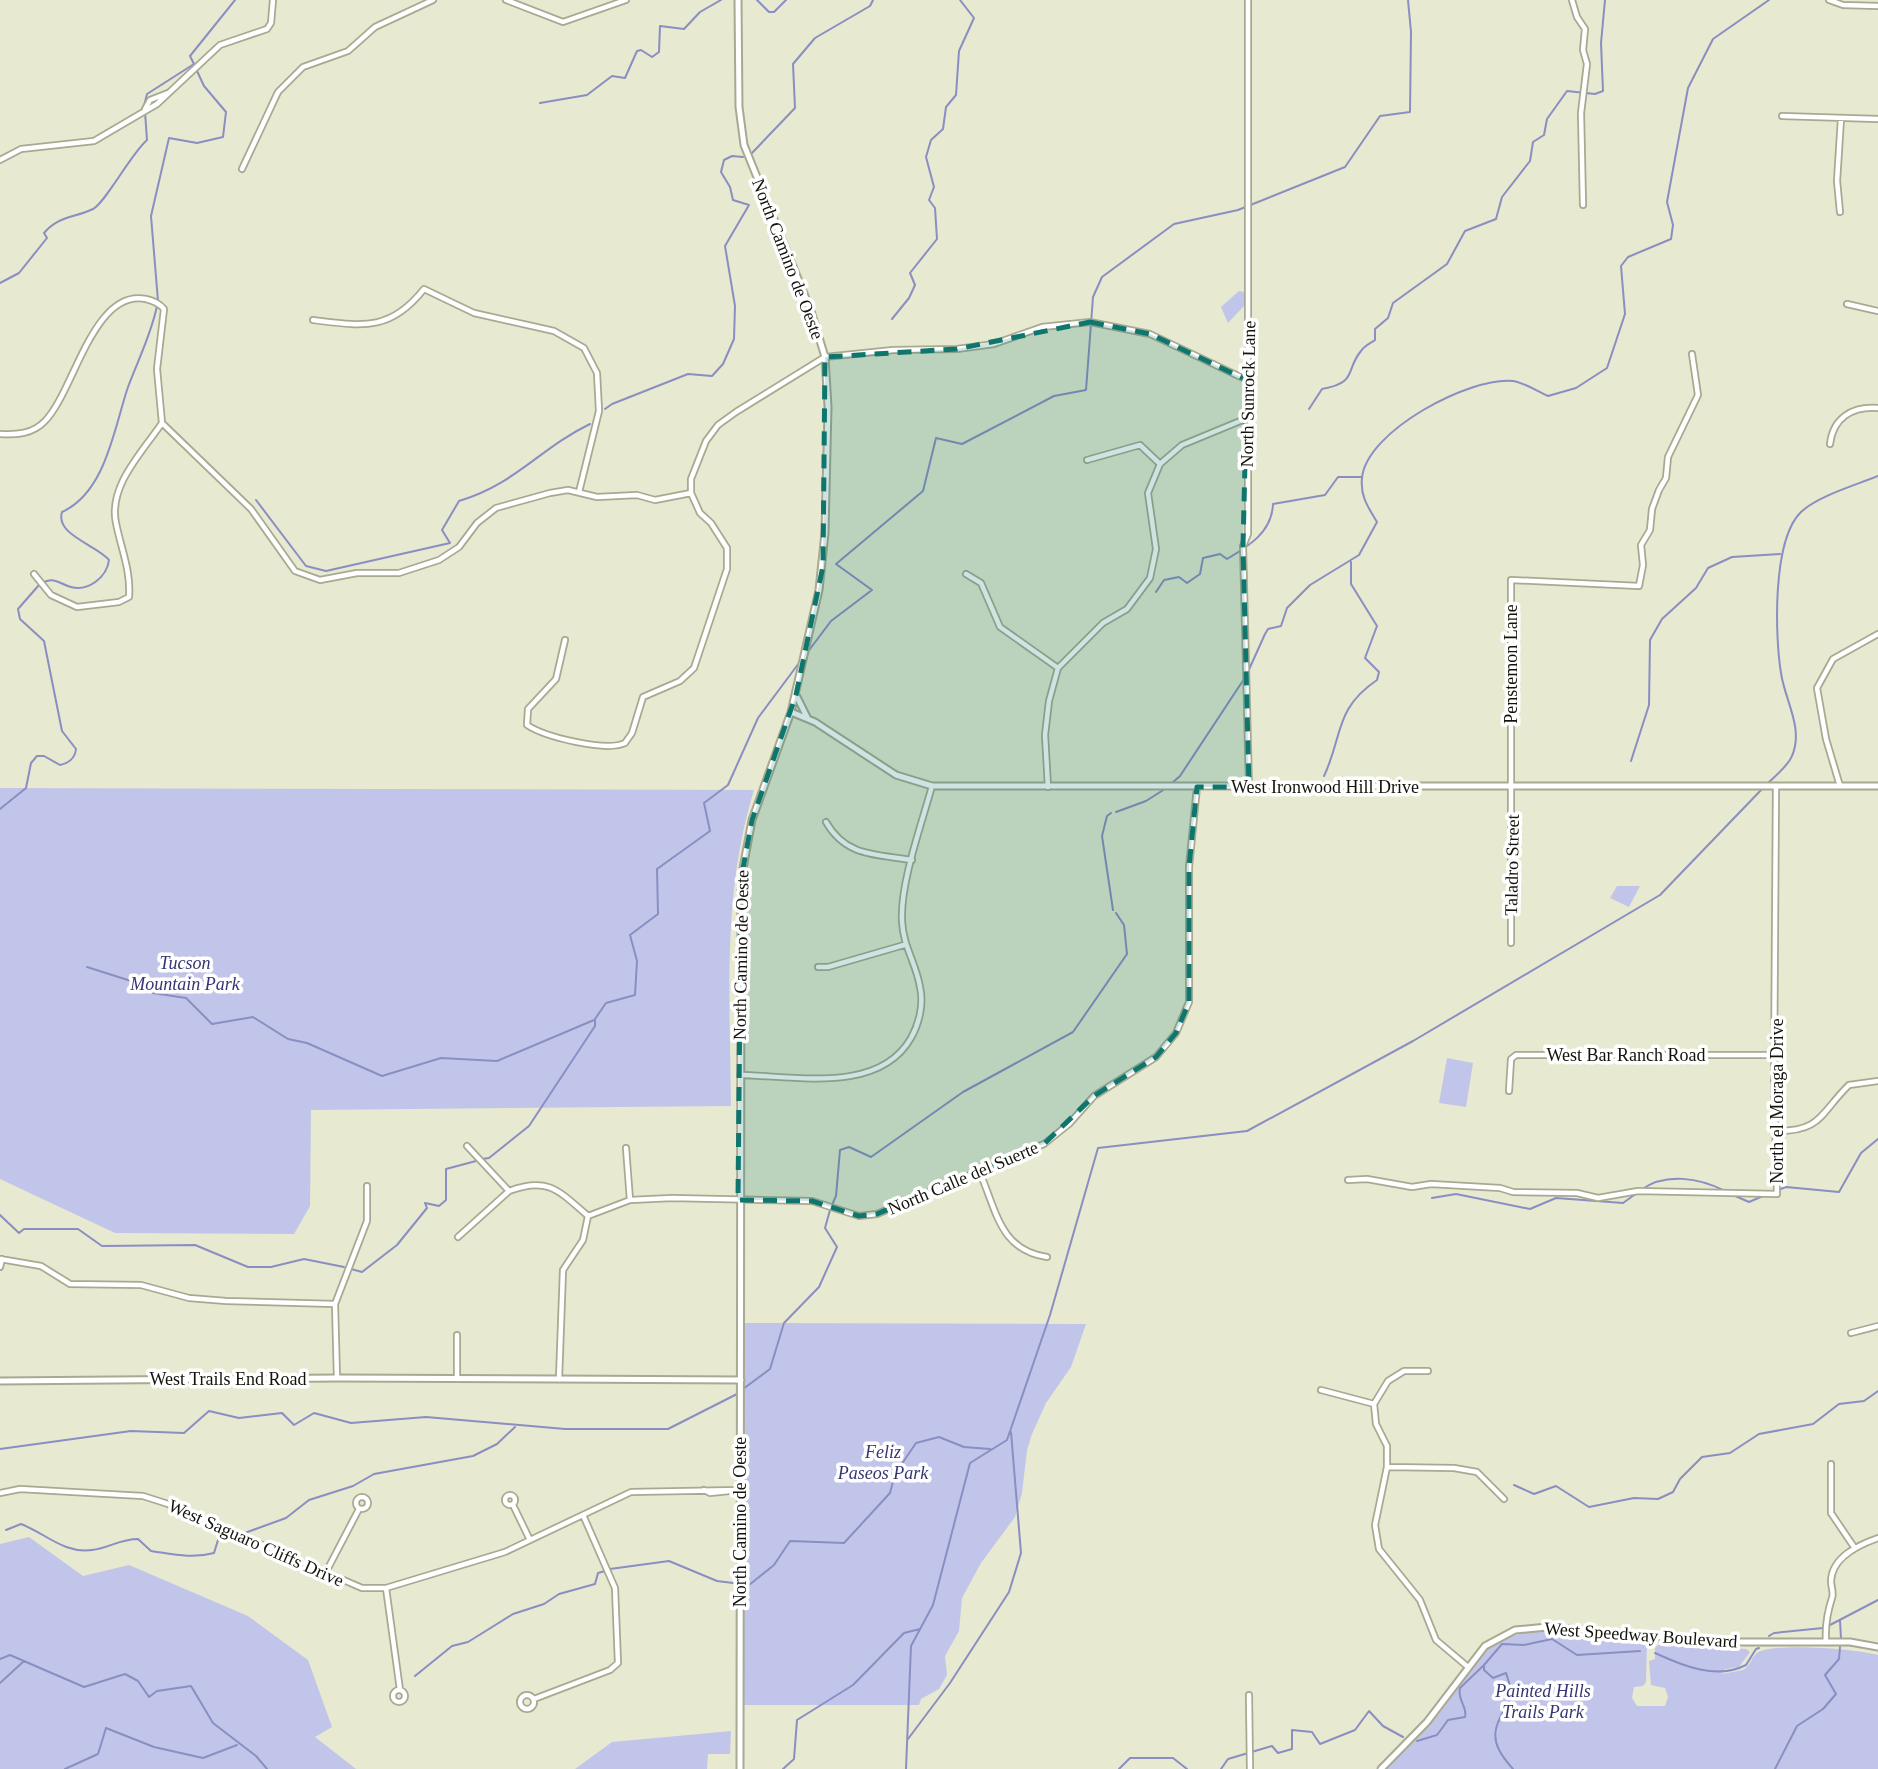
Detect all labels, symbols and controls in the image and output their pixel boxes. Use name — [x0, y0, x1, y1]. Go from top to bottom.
street label: North Camino de Oeste — [748, 176, 828, 342]
street label: North Sunrock Lane — [1237, 320, 1259, 468]
street label: Penstemon Lane — [1501, 604, 1521, 724]
street label: West Ironwood Hill Drive — [1231, 777, 1419, 797]
street label: Taladro Street — [1501, 814, 1523, 916]
street label: North Camino de Oeste — [730, 870, 752, 1040]
park label: Tucson Mountain Park — [129, 953, 241, 994]
street label: North el Moraga Drive — [1767, 1018, 1787, 1184]
street label: West Bar Ranch Road — [1546, 1045, 1706, 1065]
street label: North Calle del Suerte — [885, 1137, 1041, 1219]
street label: West Trails End Road — [149, 1369, 307, 1389]
street label: North Camino de Oeste — [730, 1437, 750, 1607]
park label: Feliz Paseos Park — [837, 1442, 929, 1483]
street label: West Saguaro Cliffs Drive — [165, 1495, 347, 1591]
street label: West Speedway Boulevard — [1544, 1618, 1738, 1652]
park label: Painted Hills Trails Park — [1494, 1681, 1591, 1722]

